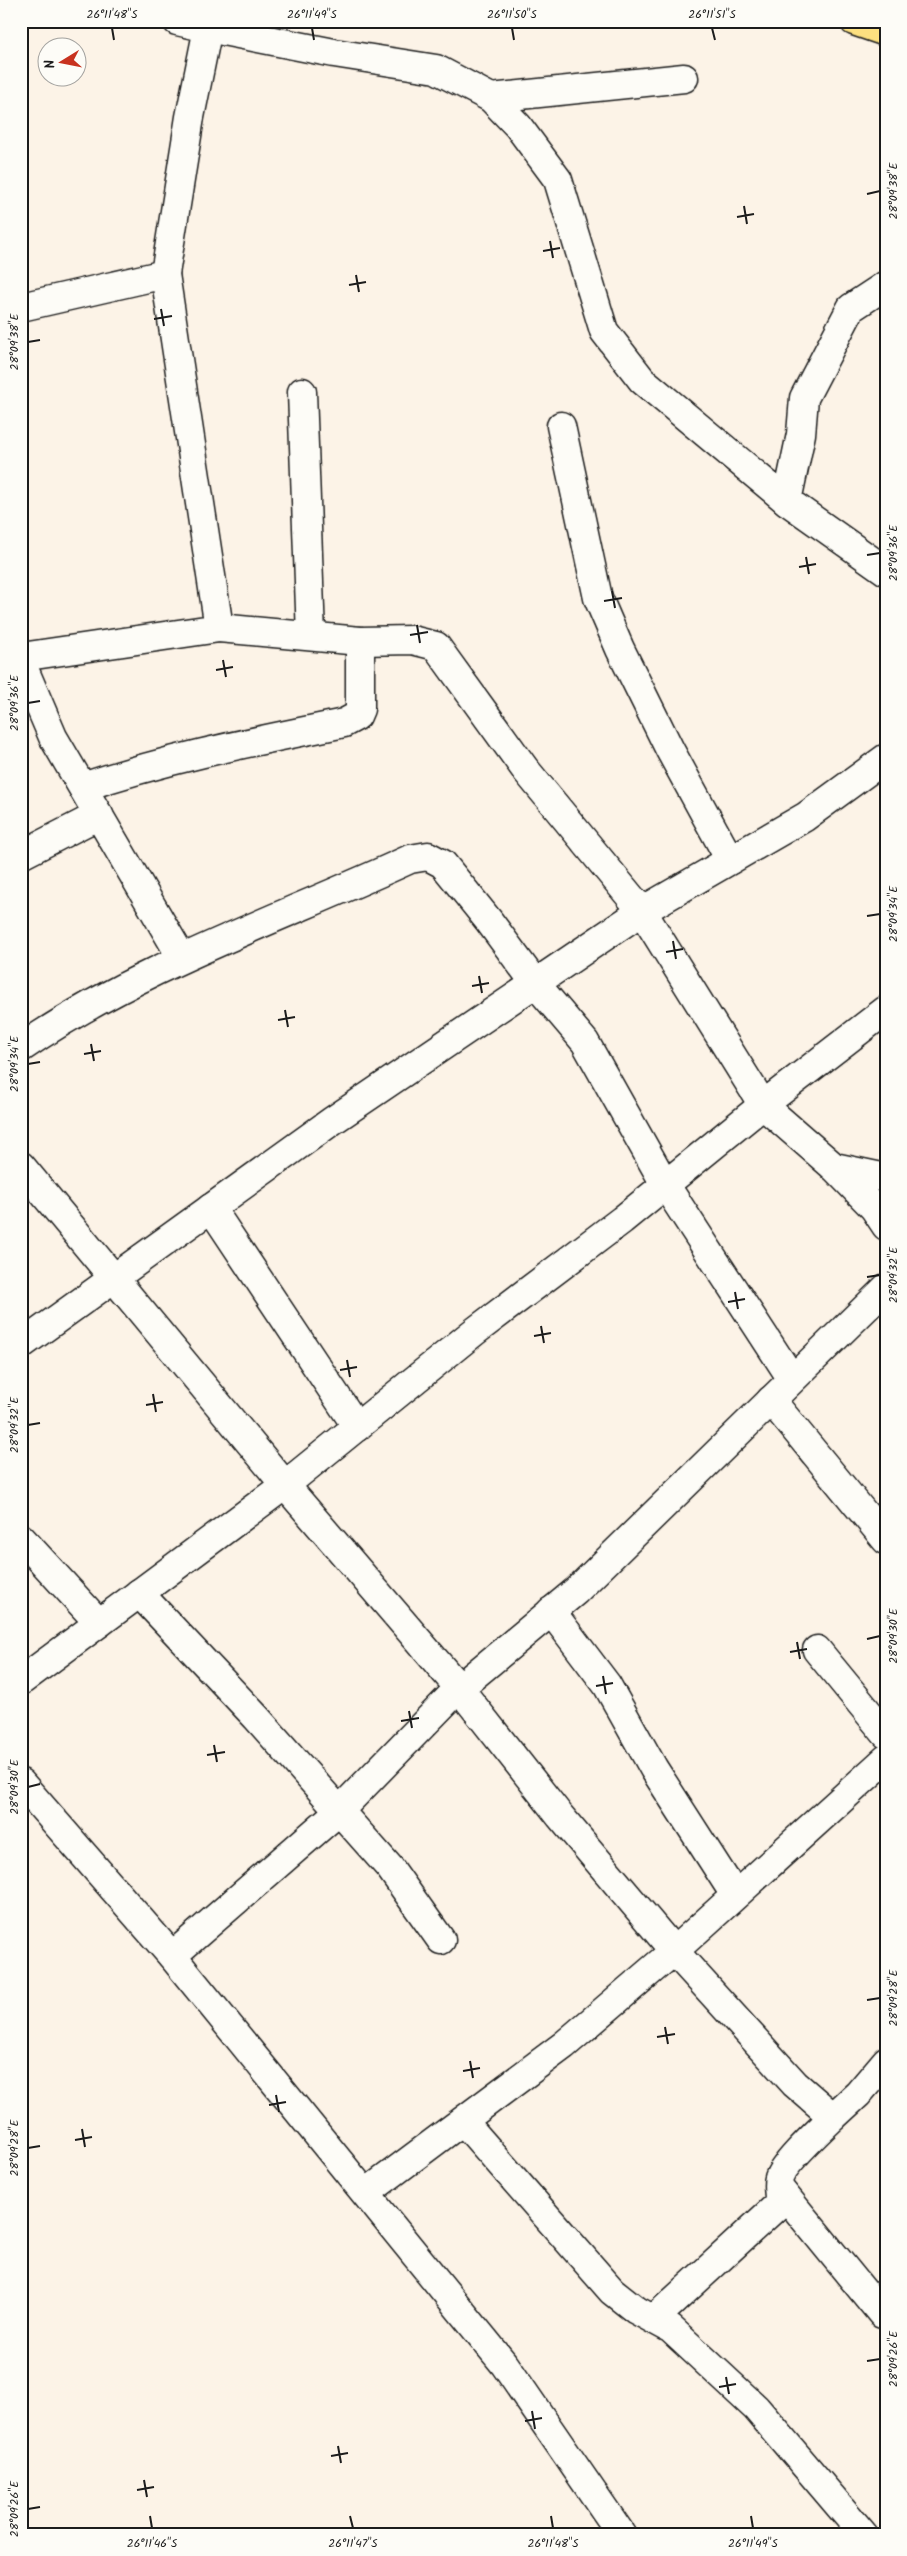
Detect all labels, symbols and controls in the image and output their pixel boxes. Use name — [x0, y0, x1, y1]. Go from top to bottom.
text: 26°11'48"S — [86, 5, 138, 24]
text: 26°11'49"S — [287, 5, 338, 24]
text: 26°11'50"S — [487, 5, 538, 24]
text: 26°11'51"S — [688, 5, 736, 24]
north arrow — [38, 38, 88, 88]
text: N — [39, 58, 62, 70]
text: 28°09'38"E — [884, 162, 903, 219]
text: 28°09'38"E — [5, 313, 24, 370]
text: 28°09'36"E — [884, 524, 903, 581]
text: 28°09'36"E — [5, 674, 24, 731]
text: 28°09'34"E — [884, 885, 903, 942]
text: 28°09'34"E — [5, 1035, 24, 1092]
text: 28°09'32"E — [884, 1246, 903, 1303]
text: 28°09'32"E — [5, 1396, 24, 1453]
text: 28°09'30"E — [884, 1607, 903, 1664]
text: 28°09'30"E — [5, 1758, 24, 1815]
text: 28°09'28"E — [884, 1969, 903, 2027]
text: 28°09'28"E — [5, 2119, 24, 2177]
text: 28°09'26"E — [884, 2330, 903, 2387]
text: 28°09'26"E — [5, 2480, 24, 2537]
text: 26°11'46"S — [127, 2534, 178, 2553]
text: 26°11'47"S — [328, 2534, 378, 2553]
text: 26°11'48"S — [527, 2534, 579, 2553]
text: 26°11'49"S — [728, 2534, 779, 2553]

